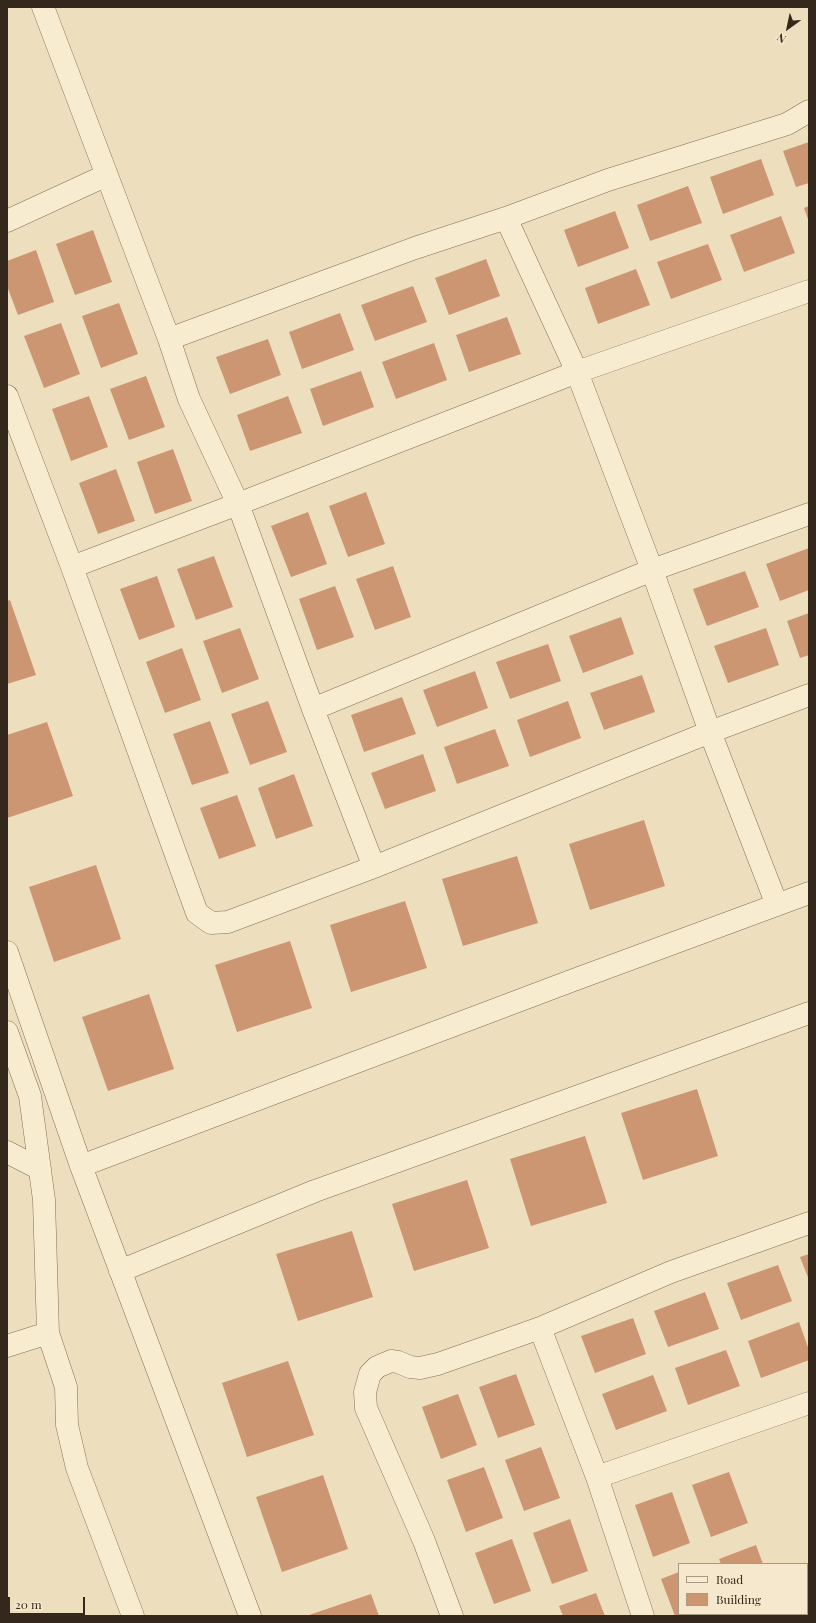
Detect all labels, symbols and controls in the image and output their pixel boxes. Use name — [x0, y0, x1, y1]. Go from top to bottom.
north arrow — [768, 8, 808, 48]
text: N — [774, 30, 789, 47]
legend — [678, 1563, 808, 1615]
text: Road — [716, 1571, 743, 1587]
scale bar — [10, 1589, 87, 1615]
text: Building — [716, 1591, 761, 1607]
text: 20 m — [15, 1596, 42, 1612]

